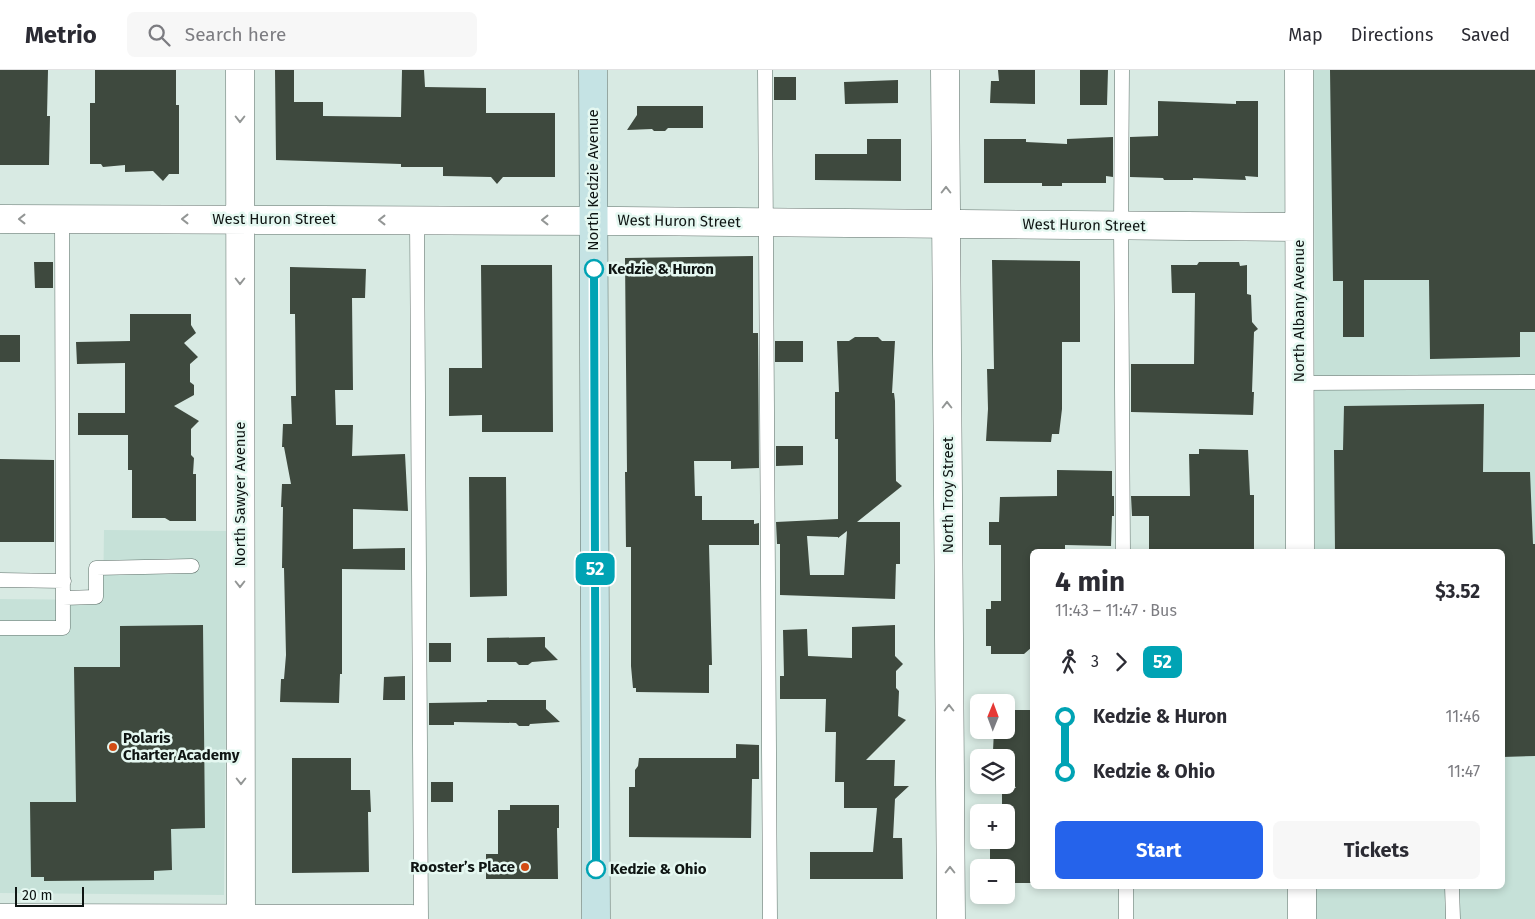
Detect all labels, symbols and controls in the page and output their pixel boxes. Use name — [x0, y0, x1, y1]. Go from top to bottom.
search box — [127, 12, 477, 57]
text: Metrio — [25, 21, 97, 49]
icon: search — [145, 21, 173, 49]
text: Search here — [185, 23, 286, 46]
text: Map — [1288, 24, 1323, 46]
text: Directions — [1351, 24, 1433, 46]
text: Saved — [1461, 24, 1510, 46]
street label: North Kedzie Avenue — [584, 109, 602, 251]
one-way arrow — [235, 115, 245, 123]
one-way arrow — [941, 186, 951, 194]
street label: West Huron Street — [212, 210, 336, 228]
street label: West Huron Street — [617, 211, 741, 231]
one-way arrow — [18, 214, 26, 224]
one-way arrow — [180, 214, 188, 224]
one-way arrow — [378, 215, 386, 225]
one-way arrow — [540, 215, 548, 225]
street label: West Huron Street — [1022, 215, 1146, 235]
street label: North Albany Avenue — [1290, 240, 1308, 382]
marker: Kedzie & Huron — [584, 259, 604, 279]
place label: Kedzie & Huron — [608, 260, 714, 278]
one-way arrow — [235, 278, 245, 285]
one-way arrow — [942, 401, 952, 409]
street label: North Sawyer Avenue — [231, 421, 249, 567]
street label: North Troy Street — [939, 436, 957, 553]
line badge: 52 — [572, 553, 618, 585]
text: 52 — [586, 558, 604, 580]
text: 4 min — [1055, 565, 1125, 598]
one-way arrow — [235, 580, 245, 588]
text: $3.52 — [1435, 580, 1480, 603]
text: 11:43 – 11:47 · Bus — [1055, 601, 1177, 620]
icon: walk — [1055, 648, 1083, 676]
icon: forward — [1107, 648, 1135, 676]
text: 52 — [1153, 651, 1172, 673]
text: 3 — [1091, 652, 1099, 671]
north arrow — [970, 694, 1015, 739]
map controls — [970, 694, 1015, 904]
one-way arrow — [944, 704, 954, 712]
text: Kedzie & Huron — [1093, 705, 1227, 728]
text: 11:46 — [1446, 707, 1480, 726]
place label: Polaris Charter Academy — [123, 729, 240, 764]
marker: Polaris Charter Academy — [107, 741, 119, 753]
button: layers — [970, 749, 1015, 794]
text: Kedzie & Ohio — [1093, 760, 1215, 783]
text: 11:47 — [1447, 762, 1480, 781]
one-way arrow — [236, 778, 246, 785]
button: + — [970, 804, 1015, 849]
button: Start — [1055, 821, 1263, 879]
button: Tickets — [1273, 821, 1480, 879]
place label: Rooster’s Place — [410, 858, 515, 876]
marker: Kedzie & Ohio — [586, 859, 606, 879]
button: − — [970, 859, 1015, 904]
place label: Kedzie & Ohio — [610, 860, 707, 878]
marker: Rooster’s Place — [519, 861, 531, 873]
one-way arrow — [945, 866, 955, 874]
scale bar — [15, 884, 84, 907]
text: 20 m — [22, 887, 52, 904]

